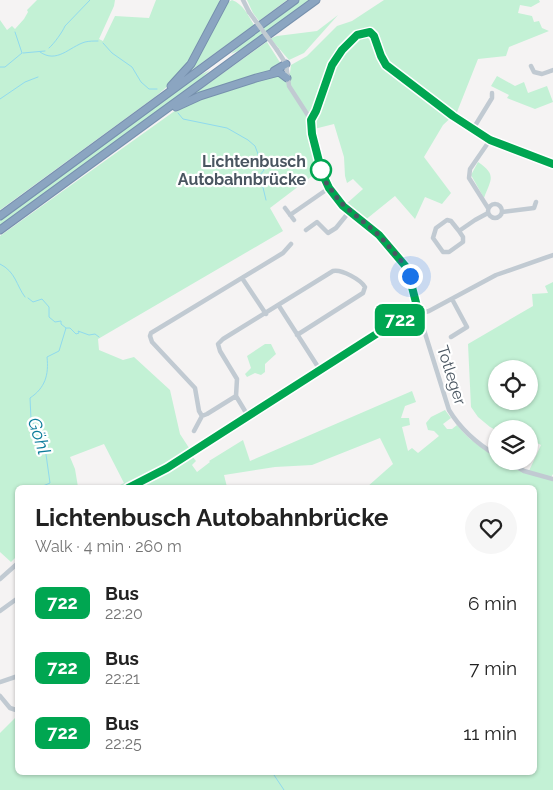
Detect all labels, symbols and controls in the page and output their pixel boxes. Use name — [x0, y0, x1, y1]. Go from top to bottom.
place label: Lichtenbusch Autobahnbrücke — [178, 152, 306, 189]
marker: Lichtenbusch Autobahnbrücke — [310, 159, 332, 181]
your location — [398, 264, 423, 289]
line badge: 722 — [371, 304, 429, 336]
text: 722 — [385, 309, 415, 330]
street label: Totleger — [433, 343, 470, 408]
map controls — [488, 360, 538, 470]
button: locate — [488, 360, 538, 410]
water label: Göhl — [24, 415, 55, 457]
button: layers — [488, 420, 538, 470]
button: heart — [465, 502, 517, 554]
text: Lichtenbusch Autobahnbrücke — [35, 503, 388, 532]
text: Walk · 4 min · 260 m — [35, 537, 182, 556]
text: Bus — [105, 582, 139, 604]
text: 722 — [47, 592, 78, 613]
text: 6 min — [468, 592, 517, 614]
text: 22:20 — [105, 604, 143, 623]
text: Bus — [105, 647, 139, 669]
text: 722 — [47, 657, 78, 678]
text: 7 min — [469, 657, 517, 679]
text: 22:21 — [105, 669, 140, 688]
text: Bus — [105, 712, 139, 734]
text: 722 — [47, 722, 78, 743]
text: 11 min — [463, 722, 517, 744]
text: 22:25 — [105, 734, 142, 753]

